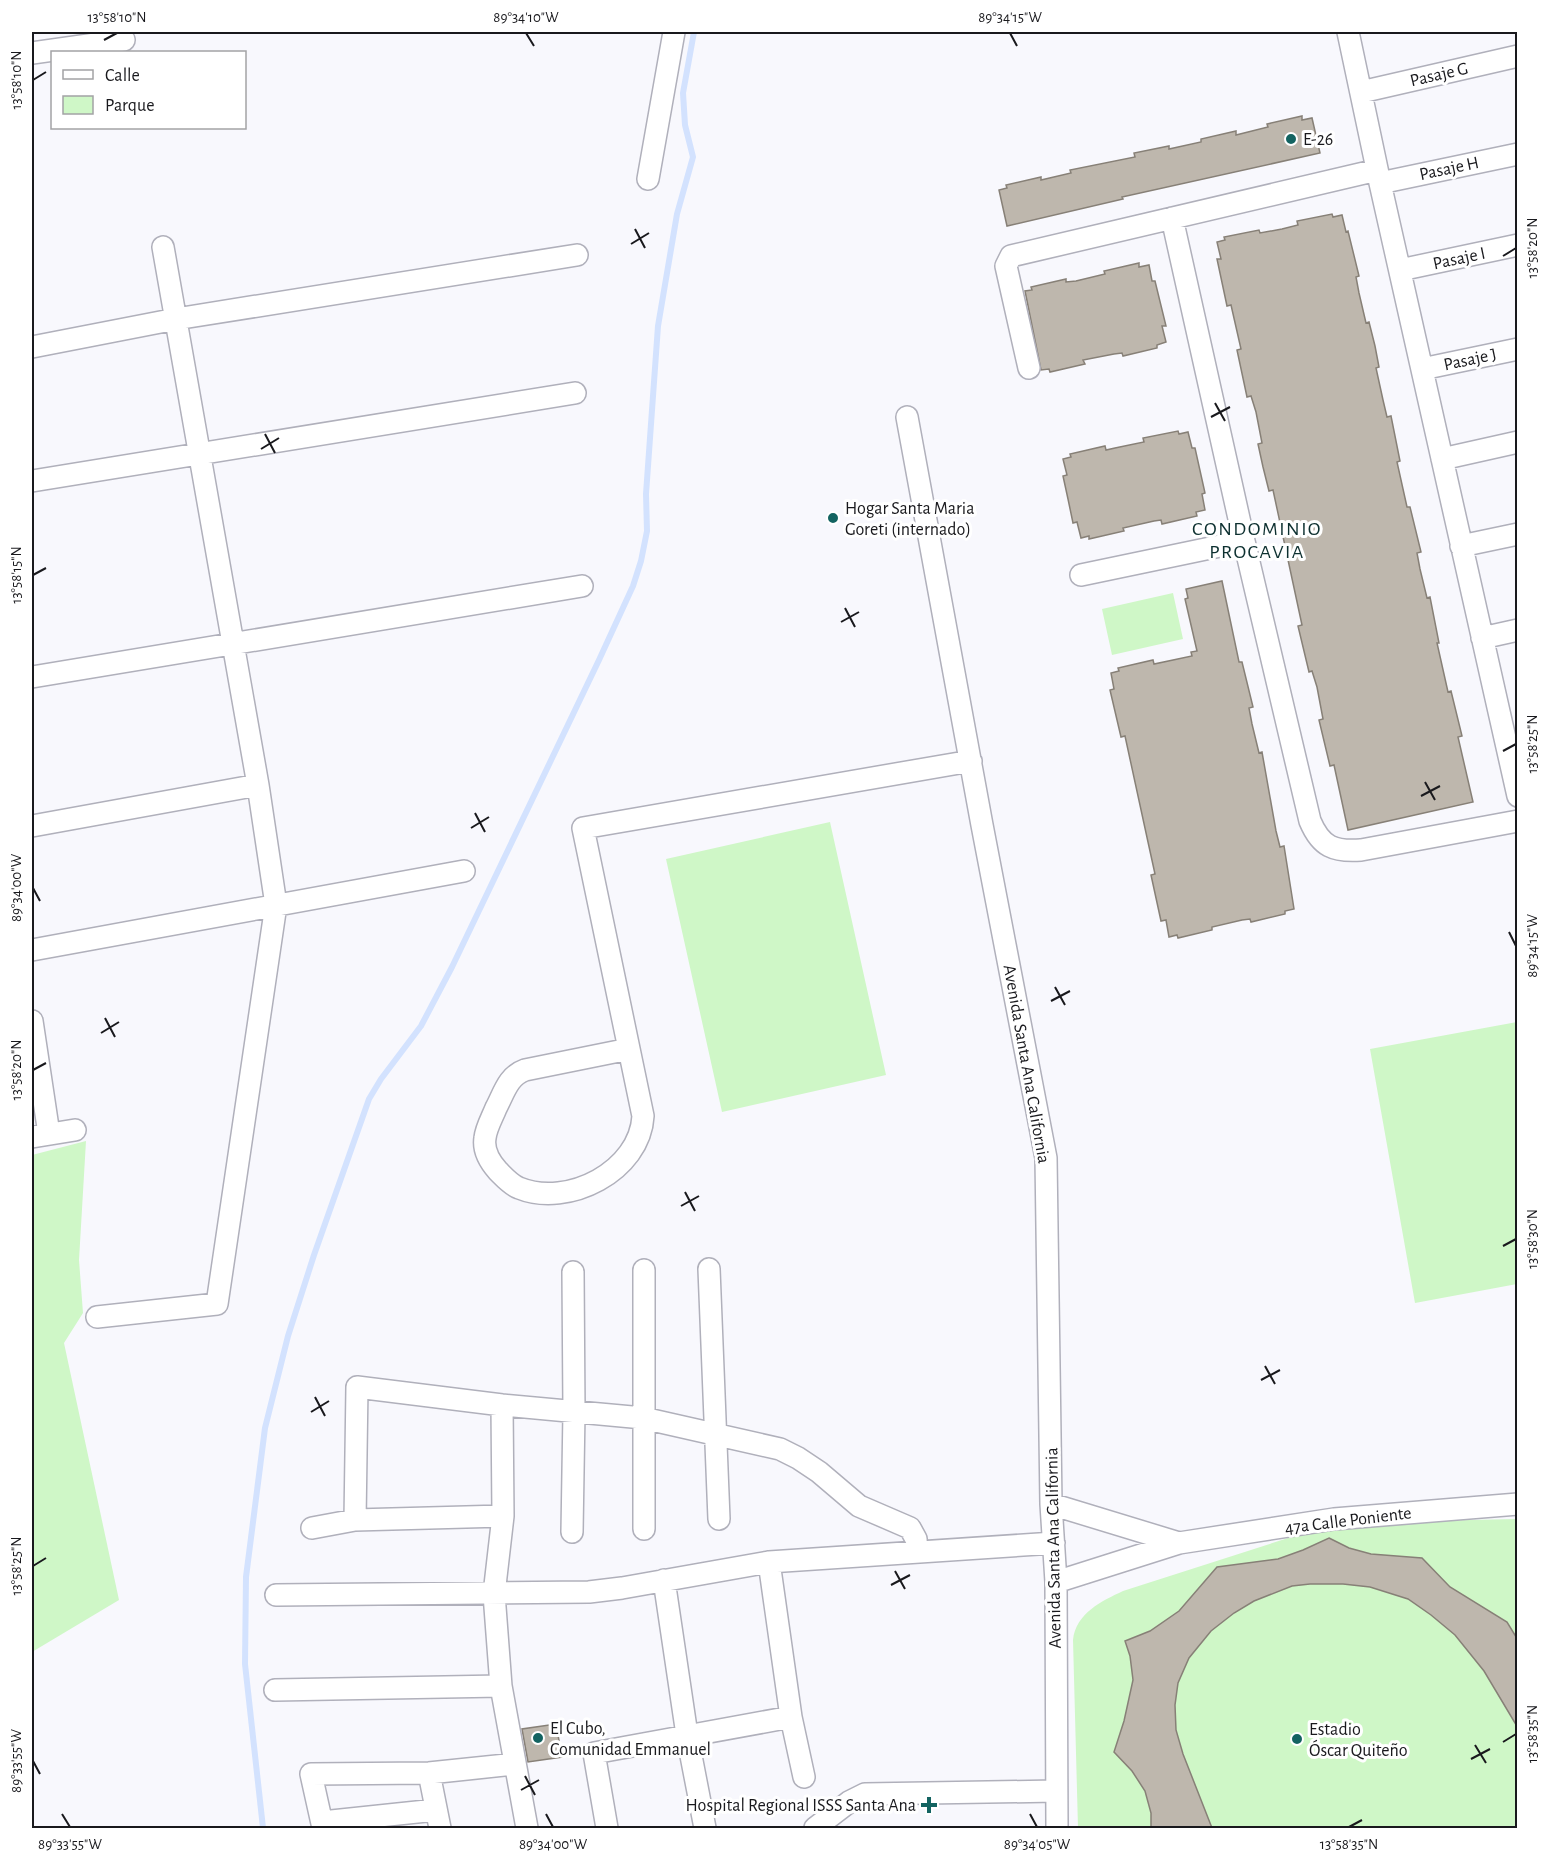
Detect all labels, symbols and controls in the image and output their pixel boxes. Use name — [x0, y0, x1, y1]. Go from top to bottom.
text: 13°58'10"N — [87, 10, 147, 25]
text: 89°34'10"W — [493, 10, 559, 25]
text: 89°34'15"W — [978, 10, 1042, 25]
text: 13°58'10"N — [9, 50, 24, 110]
legend — [51, 51, 246, 129]
street label: Pasaje G — [1408, 60, 1470, 90]
text: Calle — [105, 67, 140, 85]
text: Parque — [105, 97, 154, 115]
place label: E-26 — [1303, 131, 1333, 149]
marker: E-26 — [1284, 132, 1298, 146]
street label: Pasaje H — [1418, 154, 1481, 184]
text: 13°58'20"N — [1525, 218, 1540, 278]
street label: Pasaje I — [1431, 245, 1487, 273]
street label: Pasaje J — [1442, 346, 1498, 374]
place label: Hogar Santa Maria Goreti (internado) — [845, 500, 974, 539]
marker: Hogar Santa Maria Goreti (internado) — [826, 511, 840, 525]
district label: CONDOMINIO PROCAVIA — [1192, 519, 1322, 562]
text: 13°58'15"N — [9, 546, 24, 604]
text: 13°58'25"N — [1525, 714, 1540, 774]
text: 89°34'00"W — [9, 853, 24, 922]
text: 89°34'15"W — [1525, 914, 1540, 978]
street label: Avenida Santa Ana California — [1000, 963, 1052, 1165]
text: 13°58'20"N — [9, 1040, 24, 1100]
text: 13°58'30"N — [1525, 1209, 1540, 1269]
street label: Avenida Santa Ana California — [1043, 1447, 1065, 1649]
street label: 47a Calle Poniente — [1284, 1504, 1413, 1538]
text: 13°58'25"N — [9, 1536, 24, 1596]
text: 13°58'35"N — [1525, 1705, 1540, 1763]
place label: El Cubo, Comunidad Emmanuel — [550, 1720, 711, 1759]
place label: Estadio Óscar Quiteño — [1309, 1721, 1408, 1760]
text: 89°33'55"W — [9, 1729, 24, 1793]
marker: El Cubo, Comunidad Emmanuel — [531, 1731, 545, 1745]
marker: Estadio Óscar Quiteño — [1290, 1732, 1304, 1746]
marker: Hospital Regional ISSS Santa Ana — [920, 1796, 938, 1814]
place label: Hospital Regional ISSS Santa Ana — [686, 1797, 916, 1815]
text: 89°33'55"W — [38, 1837, 102, 1852]
text: 89°34'00"W — [519, 1837, 588, 1852]
text: 89°34'05"W — [1004, 1837, 1071, 1852]
text: 13°58'35"N — [1320, 1837, 1378, 1852]

